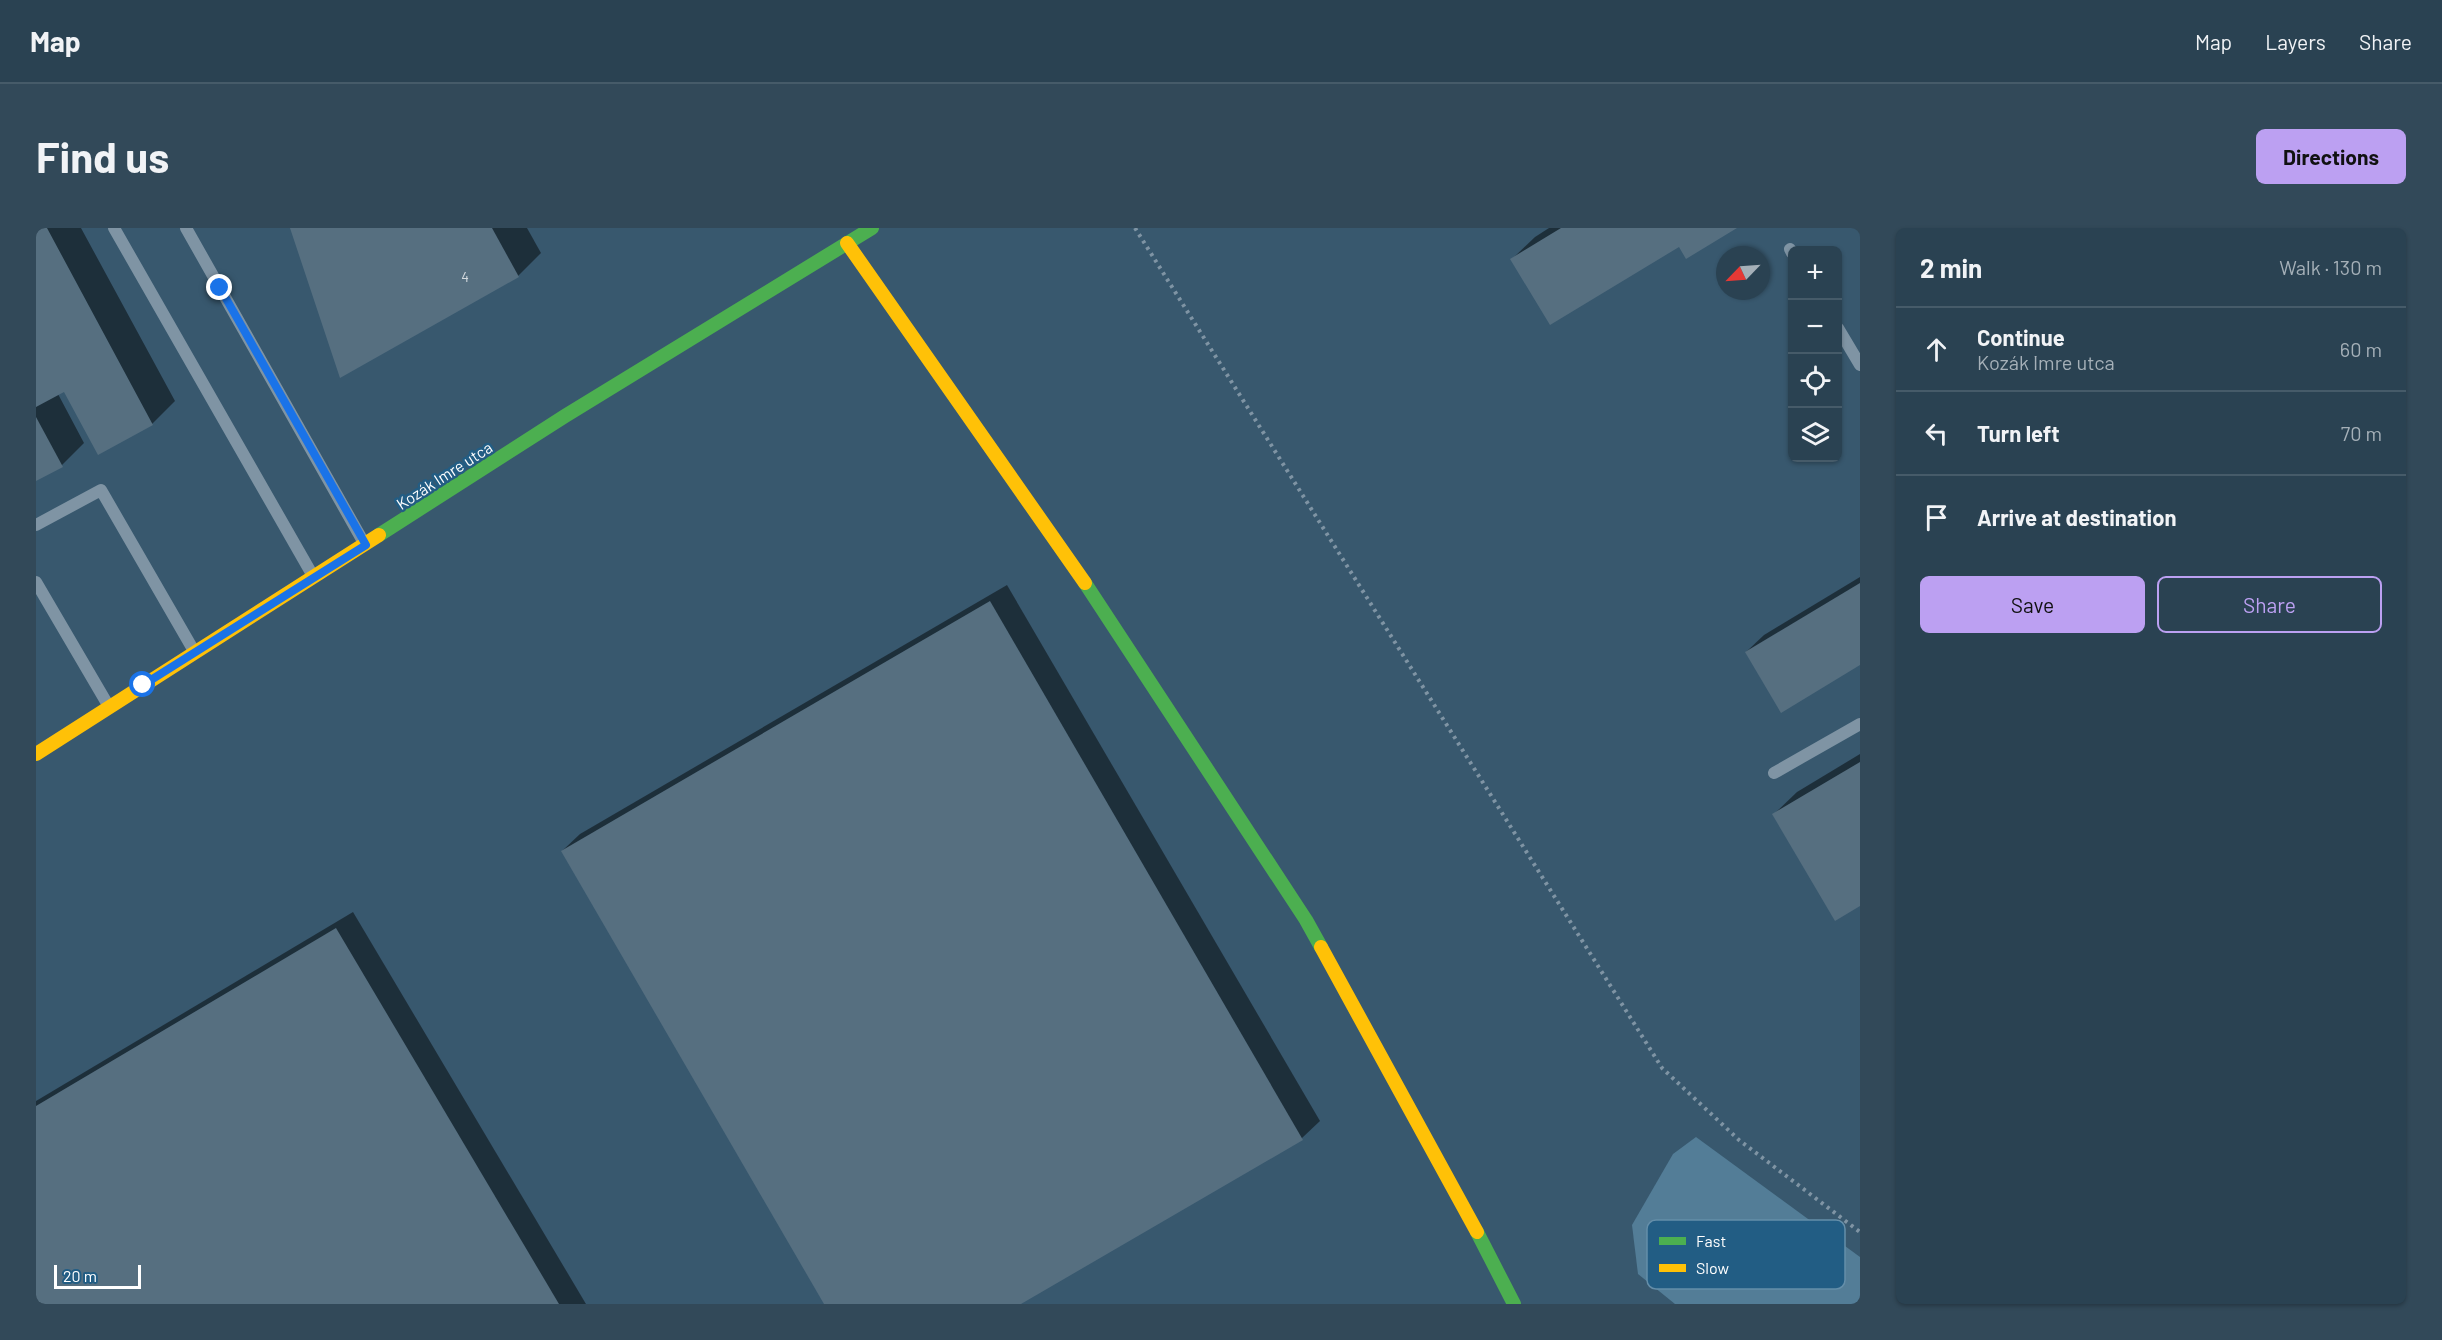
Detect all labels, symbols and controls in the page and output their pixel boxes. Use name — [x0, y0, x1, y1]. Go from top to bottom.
text: Map — [30, 24, 81, 58]
text: Map — [2195, 29, 2232, 54]
text: Layers — [2265, 29, 2326, 54]
text: Share — [2359, 29, 2412, 54]
button: Directions — [2256, 129, 2406, 184]
text: Find us — [36, 131, 169, 181]
north arrow — [1716, 246, 1770, 300]
map controls — [1788, 246, 1842, 462]
button: + — [1788, 246, 1842, 300]
text: 2 min — [1920, 252, 1982, 283]
text: Walk · 130 m — [2279, 255, 2382, 279]
house number: 4 — [461, 268, 469, 285]
route end — [206, 274, 232, 300]
button: − — [1788, 300, 1842, 354]
text: Continue — [1977, 324, 2065, 350]
icon: ahead — [1920, 333, 1953, 366]
text: 60 m — [2340, 337, 2382, 361]
text: Kozák Imre utca — [1977, 350, 2115, 374]
button: locate — [1788, 354, 1842, 408]
button: layers — [1788, 408, 1842, 462]
icon: left — [1920, 417, 1953, 450]
text: Turn left — [1977, 420, 2060, 446]
text: 70 m — [2341, 421, 2382, 445]
street label: Kozák Imre utca — [393, 437, 495, 513]
icon: arrive — [1920, 501, 1953, 534]
text: Arrive at destination — [1977, 504, 2176, 530]
button: Save — [1920, 576, 2145, 633]
button: Share — [2157, 576, 2382, 633]
route start — [129, 671, 155, 697]
legend — [1647, 1220, 1845, 1289]
text: Fast — [1696, 1231, 1726, 1250]
text: Slow — [1696, 1258, 1729, 1277]
scale bar — [54, 1262, 141, 1290]
text: 20 m — [63, 1266, 97, 1285]

